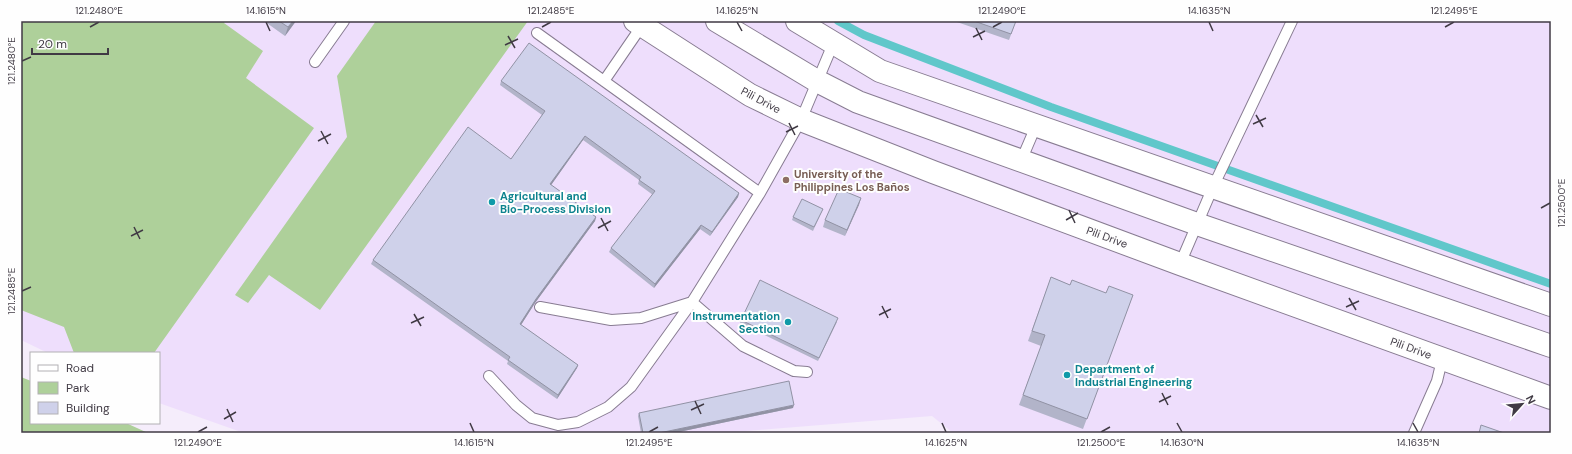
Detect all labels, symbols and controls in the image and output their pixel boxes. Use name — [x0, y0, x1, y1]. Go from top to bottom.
text: 121.2480°E — [75, 4, 123, 17]
text: 14.1615°N — [246, 4, 286, 17]
text: 121.2485°E — [528, 4, 575, 17]
text: 14.1625°N — [716, 4, 758, 17]
text: 121.2490°E — [978, 4, 1026, 17]
text: 14.1635°N — [1188, 4, 1230, 17]
text: 121.2495°E — [1430, 4, 1478, 17]
scale bar — [32, 30, 108, 56]
text: 20 m — [38, 36, 67, 52]
text: 121.2480°E — [5, 37, 18, 85]
street label: Pili Drive — [739, 84, 783, 116]
place label: University of the Philippines Los Baños — [794, 167, 910, 194]
marker: University of the Philippines Los Baños — [781, 175, 791, 185]
text: 121.2500°E — [1555, 178, 1568, 227]
place label: Agricultural and Bio-Process Division — [500, 189, 611, 216]
marker: Agricultural and Bio-Process Division — [487, 197, 497, 207]
street label: Pili Drive — [1084, 223, 1130, 251]
text: 121.2485°E — [5, 267, 18, 314]
place label: Instrumentation Section — [692, 309, 780, 336]
marker: Instrumentation Section — [783, 317, 793, 327]
street label: Pili Drive — [1388, 334, 1434, 362]
legend — [30, 352, 160, 424]
text: Road — [66, 360, 94, 376]
place label: Department of Industrial Engineering — [1075, 362, 1193, 389]
marker: Department of Industrial Engineering — [1062, 370, 1072, 380]
text: Park — [66, 380, 90, 396]
north arrow — [1502, 384, 1542, 424]
text: N — [1523, 393, 1539, 406]
text: Building — [66, 400, 110, 416]
text: 121.2490°E — [174, 436, 222, 449]
text: 14.1615°N — [454, 436, 494, 449]
text: 121.2495°E — [625, 436, 673, 449]
text: 14.1625°N — [925, 436, 967, 449]
text: 121.2500°E — [1077, 436, 1126, 449]
text: 14.1630°N — [1160, 436, 1204, 449]
text: 14.1635°N — [1397, 436, 1439, 449]

